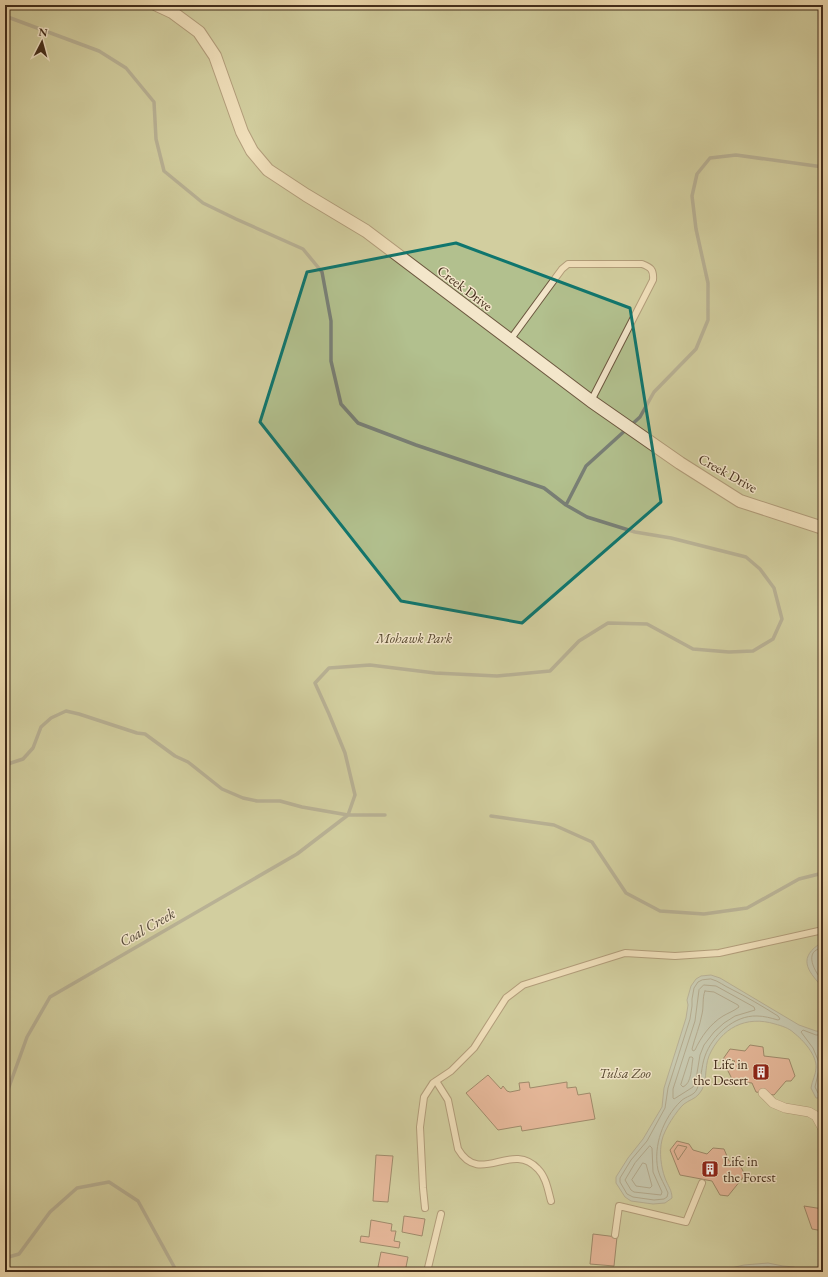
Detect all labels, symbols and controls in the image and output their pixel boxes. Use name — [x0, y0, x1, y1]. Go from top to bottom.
north arrow — [22, 22, 62, 62]
text: N — [38, 25, 48, 39]
street label: Creek Drive — [434, 261, 497, 315]
street label: Creek Drive — [695, 449, 761, 497]
park label: Mohawk Park — [375, 629, 453, 647]
water label: Coal Creek — [116, 903, 178, 951]
place label: Life in the Desert — [693, 1055, 749, 1089]
building icon: Life in the Desert — [751, 1062, 771, 1082]
park label: Tulsa Zoo — [599, 1064, 652, 1082]
place label: Life in the Forest — [723, 1152, 776, 1186]
building icon: Life in the Forest — [700, 1159, 720, 1179]

